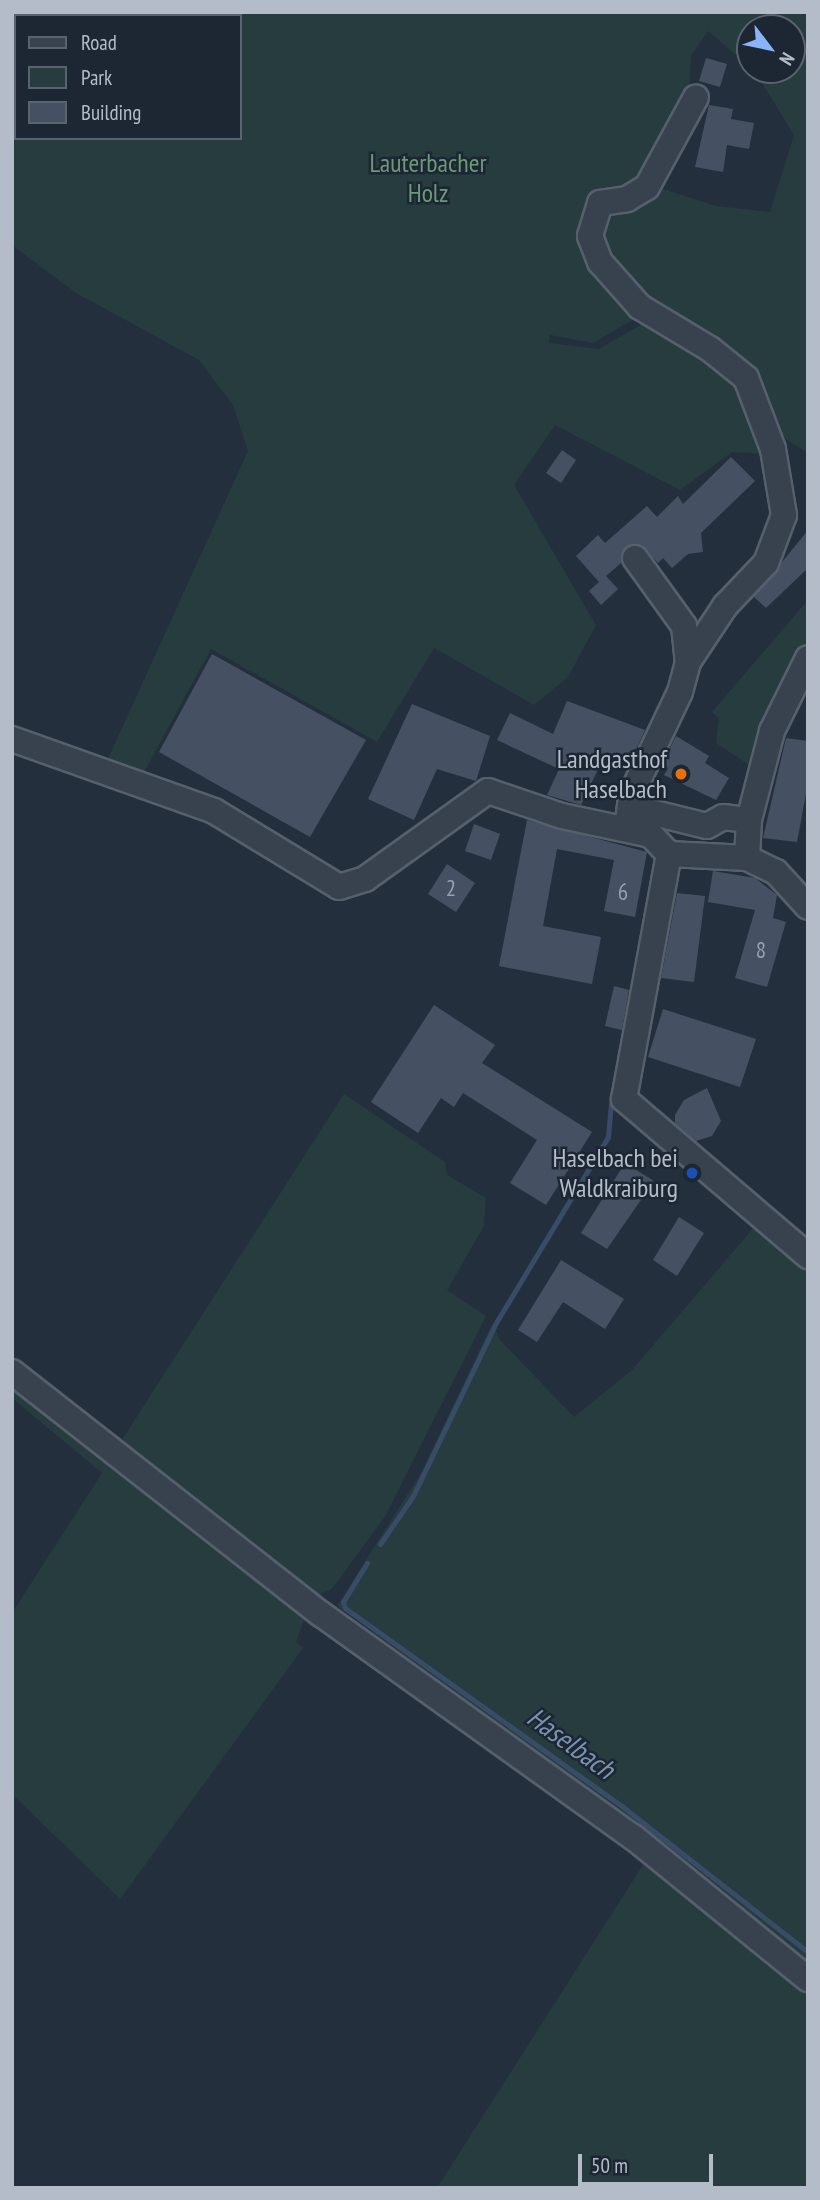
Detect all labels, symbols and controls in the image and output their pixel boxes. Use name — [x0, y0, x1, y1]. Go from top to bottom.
legend — [14, 14, 242, 140]
north arrow — [736, 14, 806, 84]
text: Road — [81, 29, 117, 56]
text: N — [774, 48, 800, 70]
text: Park — [81, 64, 112, 91]
text: Building — [81, 99, 141, 126]
park label: Lauterbacher Holz — [369, 147, 487, 208]
place label: Landgasthof Haselbach — [557, 743, 667, 804]
marker: Landgasthof Haselbach — [673, 766, 689, 782]
house number: 2 — [446, 874, 456, 902]
house number: 6 — [618, 878, 628, 906]
house number: 8 — [756, 936, 766, 964]
place label: Haselbach bei Waldkraiburg — [553, 1142, 678, 1204]
marker: Haselbach bei Waldkraiburg — [684, 1165, 700, 1181]
water label: Haselbach — [521, 1700, 621, 1786]
scale bar — [582, 2140, 717, 2184]
text: 50 m — [591, 2152, 628, 2179]

